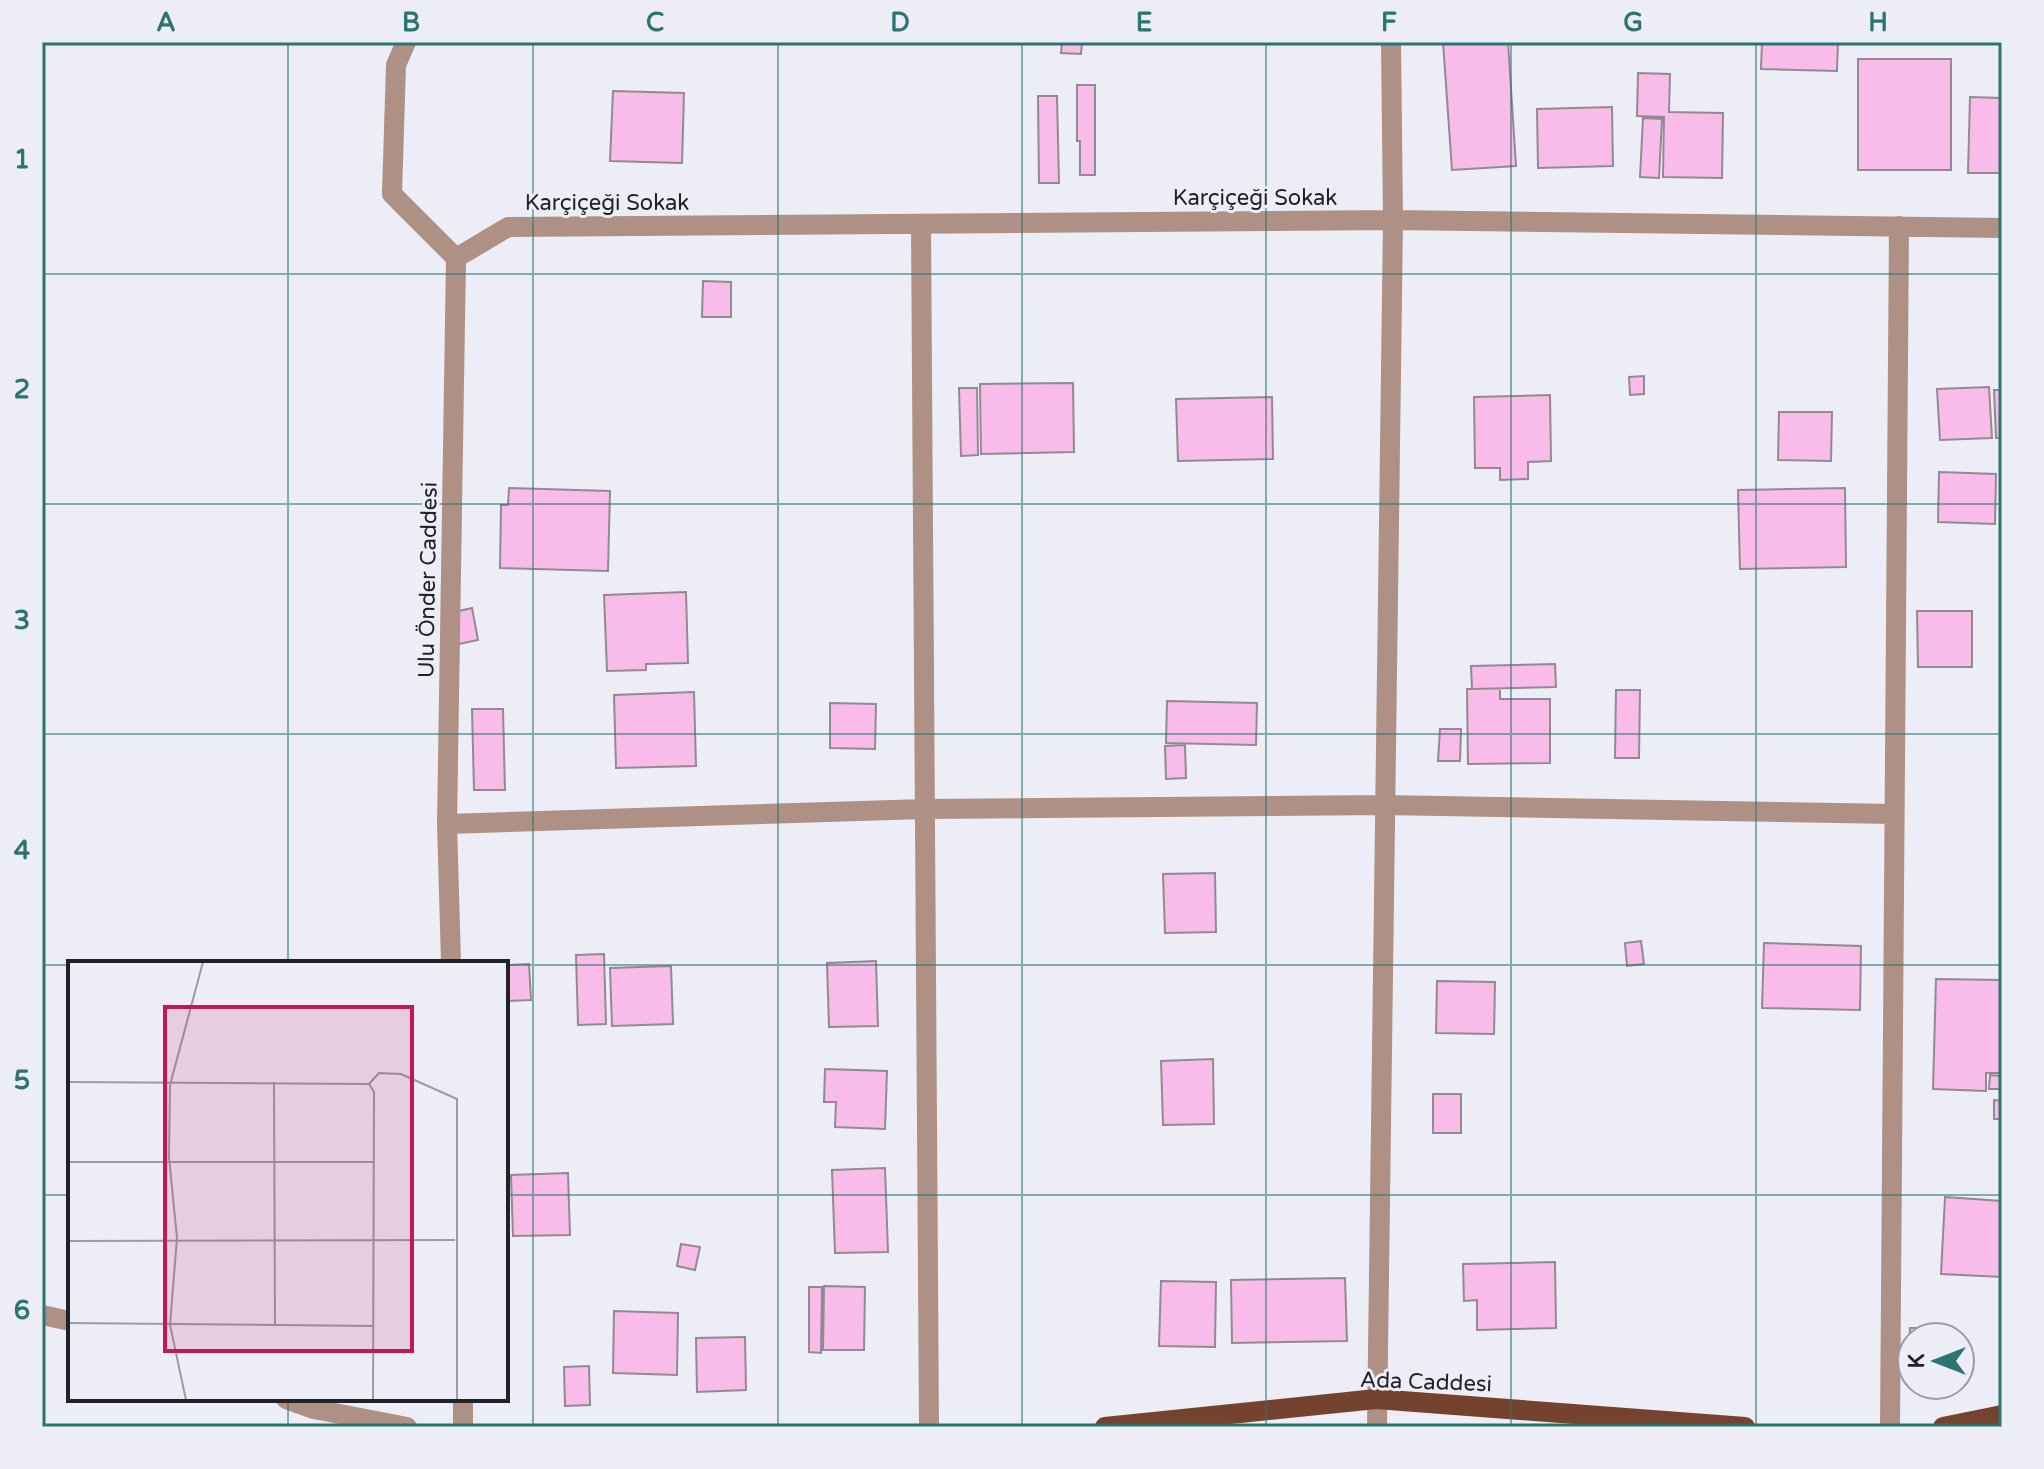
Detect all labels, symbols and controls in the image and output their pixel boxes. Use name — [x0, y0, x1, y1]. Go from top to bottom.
text: A — [156, 7, 176, 38]
text: B — [402, 7, 420, 38]
text: C — [646, 7, 664, 38]
text: D — [890, 7, 910, 38]
text: E — [1136, 7, 1152, 38]
text: F — [1381, 7, 1397, 38]
text: G — [1623, 7, 1643, 38]
text: H — [1868, 7, 1888, 38]
text: 1 — [14, 144, 30, 175]
street label: Karçiçeği Sokak — [1173, 185, 1337, 211]
street label: Karçiçeği Sokak — [525, 190, 689, 216]
text: 2 — [14, 374, 30, 405]
street label: Ulu Önder Caddesi — [413, 482, 443, 678]
text: 3 — [14, 605, 30, 636]
text: 4 — [14, 835, 30, 866]
inset map — [68, 961, 508, 1401]
text: 5 — [14, 1065, 30, 1096]
text: 6 — [14, 1295, 30, 1326]
north arrow — [1896, 1321, 1976, 1401]
text: K — [1904, 1353, 1930, 1368]
street label: Ada Caddesi — [1360, 1367, 1492, 1397]

